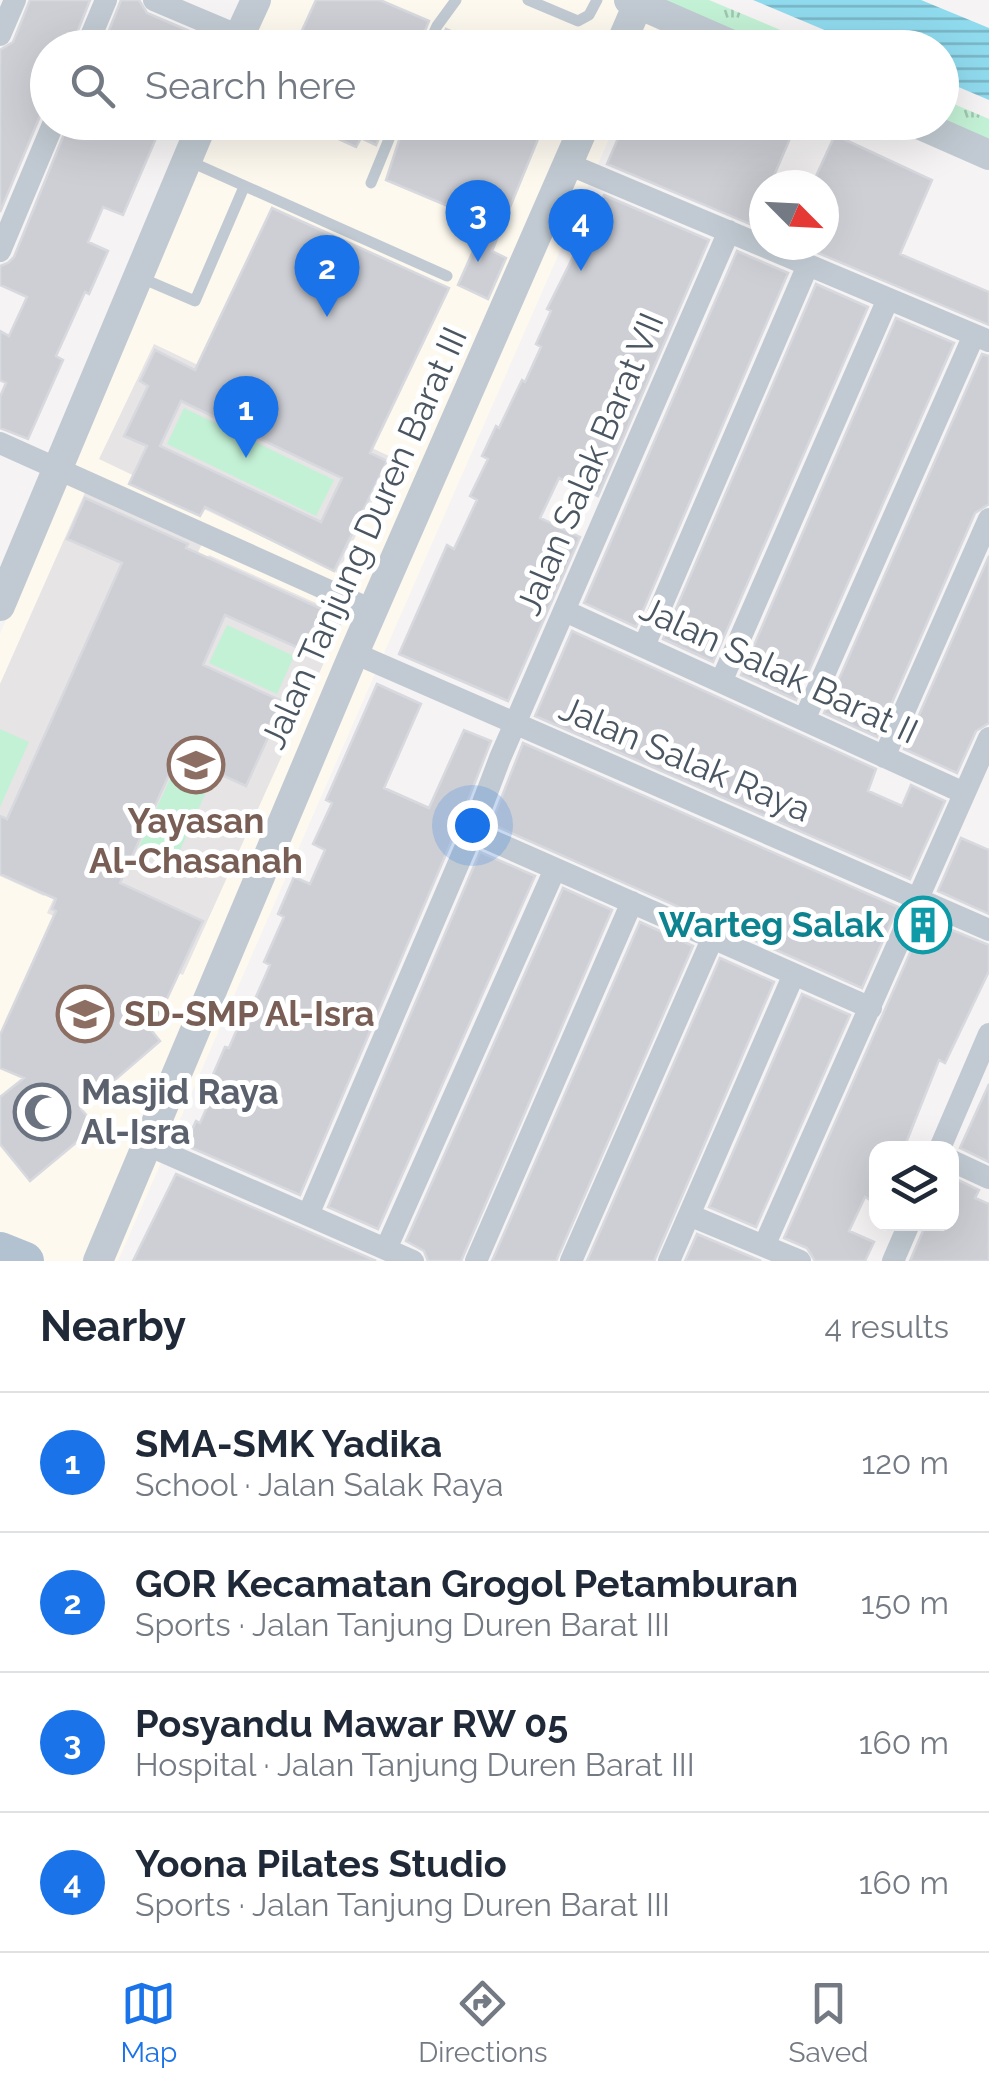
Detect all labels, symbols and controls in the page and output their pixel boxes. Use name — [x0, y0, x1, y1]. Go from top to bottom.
search box — [30, 30, 959, 140]
icon: search — [65, 58, 120, 113]
text: Search here — [145, 63, 356, 108]
north arrow — [749, 170, 839, 260]
pin: 3 — [446, 180, 510, 262]
pin: 4 — [548, 188, 614, 271]
pin: 2 — [294, 234, 360, 317]
street label: Jalan Salak Barat VII — [507, 307, 672, 621]
street label: Jalan Tanjung Duren Barat III — [252, 321, 475, 755]
pin: 1 — [214, 376, 278, 458]
street label: Jalan Salak Barat II — [634, 587, 924, 752]
street label: Jalan Salak Raya — [554, 687, 817, 830]
school or university icon: Yayasan Al-Chasanah — [166, 735, 226, 795]
place label: Yayasan Al-Chasanah — [89, 800, 303, 881]
your location — [447, 800, 498, 851]
building icon: Warteg Salak — [893, 895, 953, 955]
place label: Warteg Salak — [659, 904, 884, 945]
school or university icon: SD-SMP Al-Isra — [55, 984, 115, 1044]
place label: SD-SMP Al-Isra — [124, 993, 375, 1034]
place label: Masjid Raya Al-Isra — [81, 1071, 279, 1152]
mosque icon: Masjid Raya Al-Isra — [12, 1082, 72, 1142]
map controls — [869, 1141, 959, 1231]
button: layers — [869, 1141, 959, 1231]
text: Nearby — [40, 1302, 186, 1351]
text: 4 results — [825, 1308, 949, 1345]
text: SMA-SMK Yadika — [135, 1421, 442, 1466]
text: 1 — [65, 1444, 80, 1481]
text: 120 m — [861, 1444, 949, 1481]
text: School · Jalan Salak Raya — [135, 1466, 504, 1503]
text: GOR Kecamatan Grogol Petamburan — [135, 1561, 798, 1606]
text: 2 — [63, 1584, 82, 1621]
text: 150 m — [861, 1584, 949, 1621]
text: Sports · Jalan Tanjung Duren Barat III — [135, 1606, 670, 1643]
text: Posyandu Mawar RW 05 — [135, 1701, 568, 1746]
text: 3 — [64, 1724, 81, 1761]
text: 160 m — [859, 1724, 949, 1761]
text: Hospital · Jalan Tanjung Duren Barat III — [135, 1746, 695, 1783]
text: Yoona Pilates Studio — [135, 1841, 507, 1886]
text: 4 — [63, 1864, 82, 1901]
text: 160 m — [859, 1864, 949, 1901]
text: Sports · Jalan Tanjung Duren Barat III — [135, 1886, 670, 1923]
tab: Map — [120, 1976, 177, 2069]
tab: Directions — [418, 1976, 548, 2069]
tab: Saved — [788, 1976, 869, 2069]

